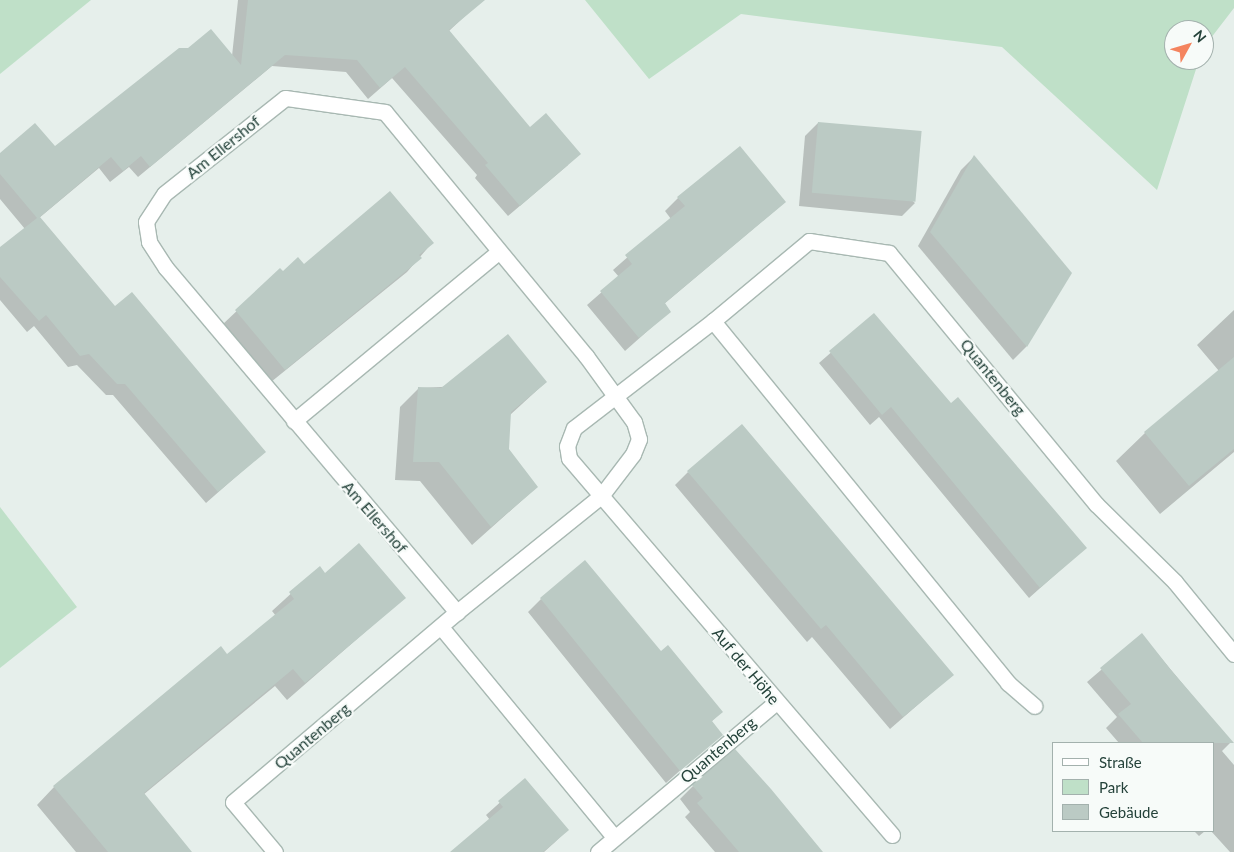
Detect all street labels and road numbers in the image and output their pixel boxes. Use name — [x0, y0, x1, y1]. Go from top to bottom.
street label: Am Ellershof — [182, 111, 264, 183]
street label: Quantenberg — [956, 335, 1030, 419]
street label: Am Ellershof — [338, 477, 412, 557]
street label: Auf der Höhe — [708, 623, 784, 709]
street label: Quantenberg — [270, 699, 354, 773]
street label: Quantenberg — [676, 713, 760, 787]

